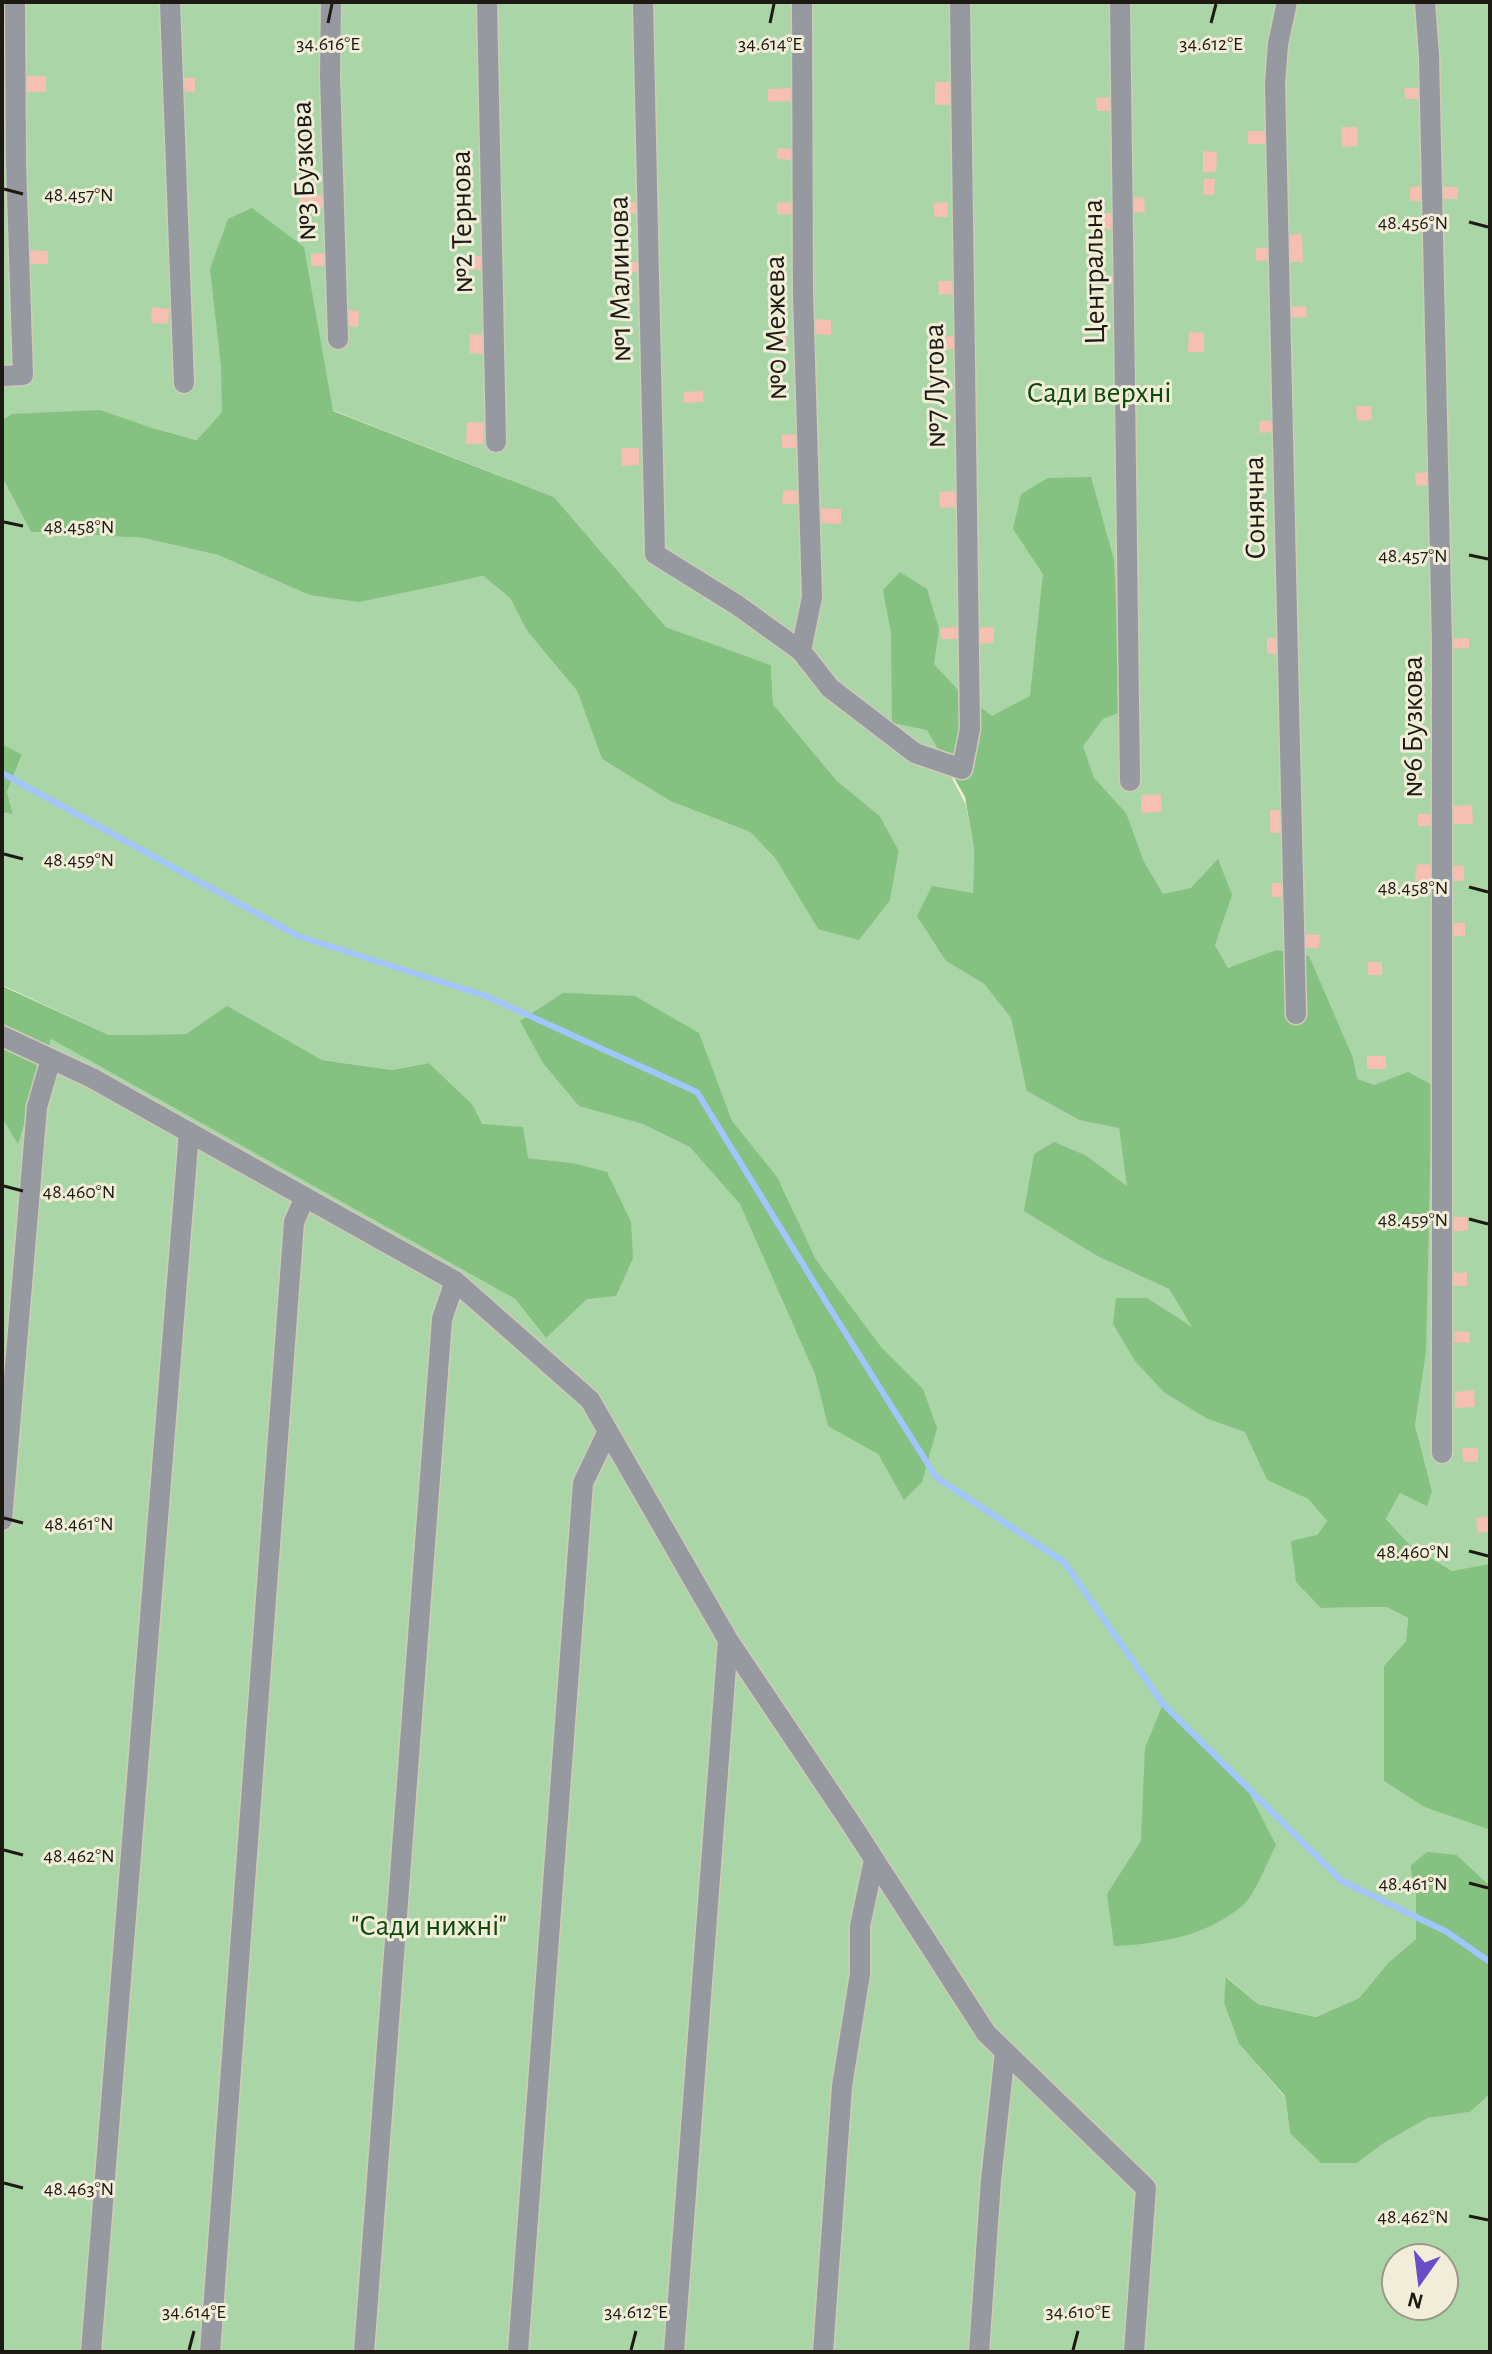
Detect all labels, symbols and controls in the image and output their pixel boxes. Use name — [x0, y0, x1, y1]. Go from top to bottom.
text: 34.616°E — [296, 34, 360, 54]
text: 34.614°E — [738, 34, 802, 54]
text: 34.612°E — [1179, 34, 1243, 54]
street label: №3 Бузкова — [287, 100, 321, 242]
street label: №2 Тернова — [446, 150, 478, 294]
text: 48.457°N — [44, 185, 114, 205]
street label: №1 Малинова — [604, 195, 636, 363]
street label: Центральна — [1078, 199, 1110, 345]
text: 48.456°N — [1378, 213, 1448, 233]
street label: №0 Межева — [760, 255, 792, 401]
street label: №7 Лугова — [919, 323, 951, 449]
park label: Сади верхні — [1026, 378, 1172, 408]
street label: Сонячна — [1239, 456, 1271, 560]
text: 48.458°N — [44, 517, 114, 537]
text: 48.457°N — [1378, 546, 1448, 566]
street label: №6 Бузкова — [1398, 656, 1428, 798]
text: 48.459°N — [44, 850, 114, 870]
text: 48.458°N — [1378, 878, 1448, 898]
text: 48.460°N — [43, 1182, 115, 1202]
text: 48.459°N — [1378, 1210, 1448, 1230]
text: 48.461°N — [44, 1514, 114, 1534]
text: 48.460°N — [1377, 1542, 1449, 1562]
text: 48.462°N — [43, 1846, 115, 1866]
text: 48.461°N — [1378, 1874, 1448, 1894]
park label: "Сади нижні" — [351, 1911, 507, 1941]
text: 48.463°N — [44, 2179, 114, 2199]
text: 48.462°N — [1377, 2207, 1449, 2227]
north arrow — [1380, 2242, 1460, 2322]
text: N — [1405, 2288, 1425, 2313]
text: 34.614°E — [162, 2302, 226, 2322]
text: 34.612°E — [604, 2302, 668, 2322]
text: 34.610°E — [1046, 2302, 1111, 2322]

